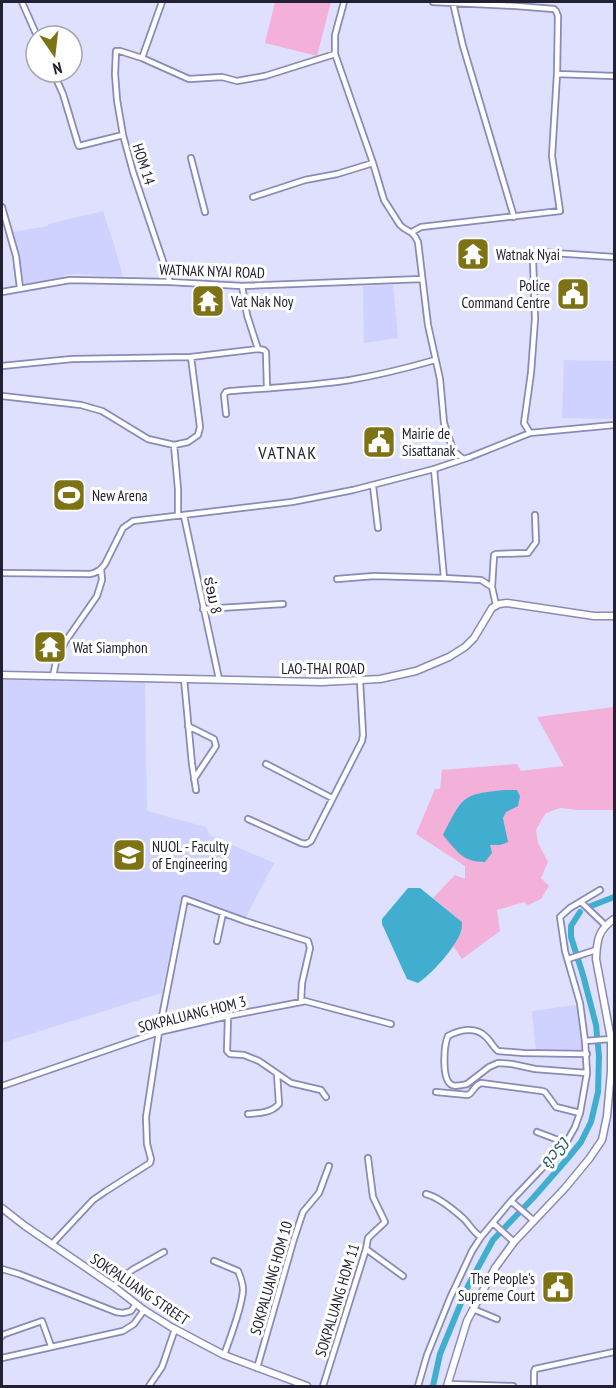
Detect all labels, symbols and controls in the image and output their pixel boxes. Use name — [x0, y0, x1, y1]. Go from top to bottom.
north arrow — [24, 24, 84, 84]
text: N — [51, 58, 64, 79]
street label: HOM 14 — [128, 141, 160, 187]
temple icon: Watnak Nyai — [455, 236, 491, 272]
place label: Watnak Nyai — [496, 245, 560, 264]
street label: WATNAK NYAI ROAD — [159, 260, 265, 282]
place label: Police Command Centre — [462, 276, 550, 312]
public building icon: Police Command Centre — [555, 276, 591, 312]
temple icon: Vat Nak Noy — [190, 283, 226, 319]
place label: Vat Nak Noy — [230, 292, 294, 311]
public building icon: Mairie de Sisattanak — [361, 424, 397, 460]
place label: Mairie de Sisattanak — [402, 424, 456, 460]
district label: VATNAK — [257, 441, 318, 464]
sports icon: New Arena — [51, 477, 87, 513]
place label: New Arena — [92, 486, 147, 505]
street label: ຮ່ອມ 8 — [200, 575, 226, 615]
temple icon: Wat Siamphon — [32, 629, 68, 665]
place label: Wat Siamphon — [73, 638, 148, 657]
street label: LAO-THAI ROAD — [281, 659, 365, 678]
school or university icon: NUOL - Faculty of Engineering — [111, 837, 147, 873]
place label: NUOL - Faculty of Engineering — [152, 837, 229, 873]
street label: SOKPALUANG HOM 3 — [136, 991, 248, 1037]
water label: ຄູວຽງ — [534, 1132, 573, 1172]
street label: SOKPALUANG HOM 10 — [246, 1219, 296, 1337]
street label: SOKPALUANG HOM 11 — [311, 1241, 363, 1359]
street label: SOKPALUANG STREET — [87, 1249, 193, 1329]
place label: The People's Supreme Court — [458, 1269, 535, 1305]
public building icon: The People's Supreme Court — [540, 1269, 576, 1305]

